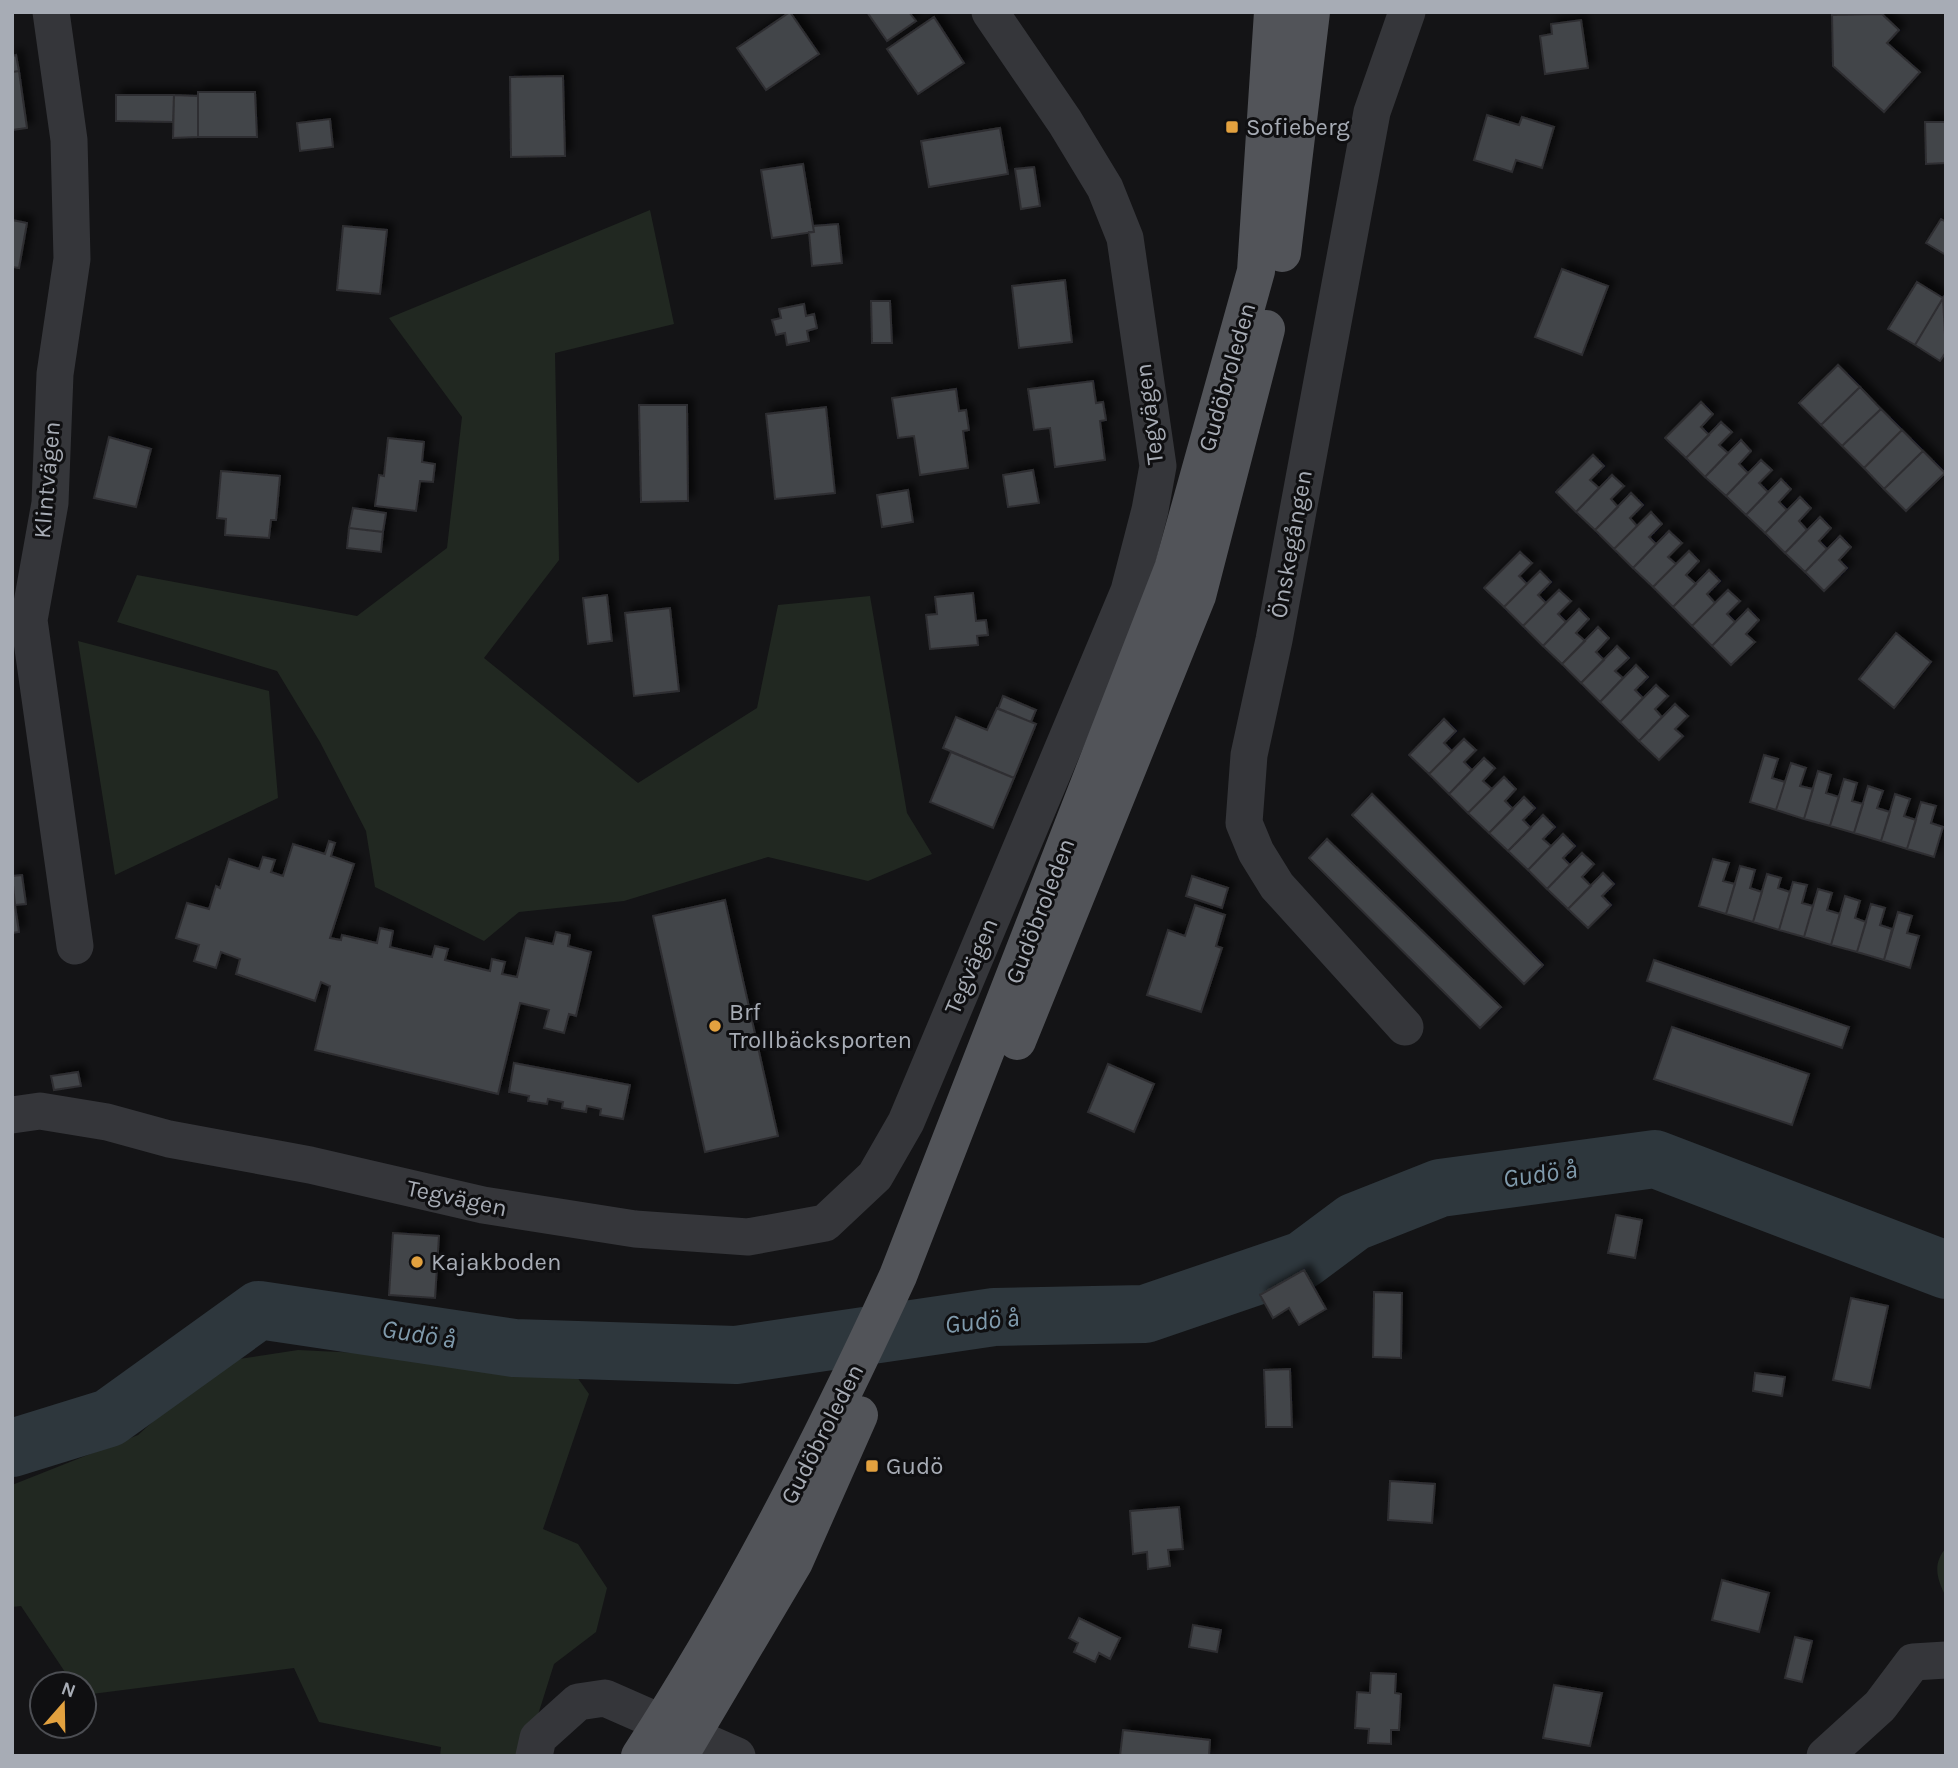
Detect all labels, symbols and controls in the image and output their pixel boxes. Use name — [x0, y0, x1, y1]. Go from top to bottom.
place label: Sofieberg — [1246, 113, 1350, 141]
marker: Sofieberg — [1224, 119, 1240, 135]
street label: Gudöbroleden — [1192, 299, 1262, 455]
street label: Tegvägen — [1129, 362, 1169, 466]
street label: Klintvägen — [28, 420, 66, 540]
street label: Önskegången — [1264, 468, 1318, 620]
street label: Gudöbroleden — [999, 834, 1081, 988]
street label: Tegvägen — [938, 914, 1004, 1018]
place label: Brf Trollbäcksporten — [729, 998, 912, 1054]
marker: Brf Trollbäcksporten — [707, 1018, 723, 1034]
water label: Gudö å — [1501, 1153, 1579, 1195]
street label: Tegvägen — [404, 1174, 510, 1222]
place label: Kajakboden — [431, 1248, 561, 1276]
marker: Kajakboden — [409, 1254, 425, 1270]
water label: Gudö å — [943, 1302, 1021, 1340]
water label: Gudö å — [380, 1313, 458, 1355]
street label: Gudöbroleden — [775, 1359, 869, 1509]
place label: Gudö — [886, 1452, 943, 1480]
marker: Gudö — [864, 1458, 880, 1474]
north arrow — [28, 1670, 98, 1740]
text: N — [58, 1677, 79, 1703]

